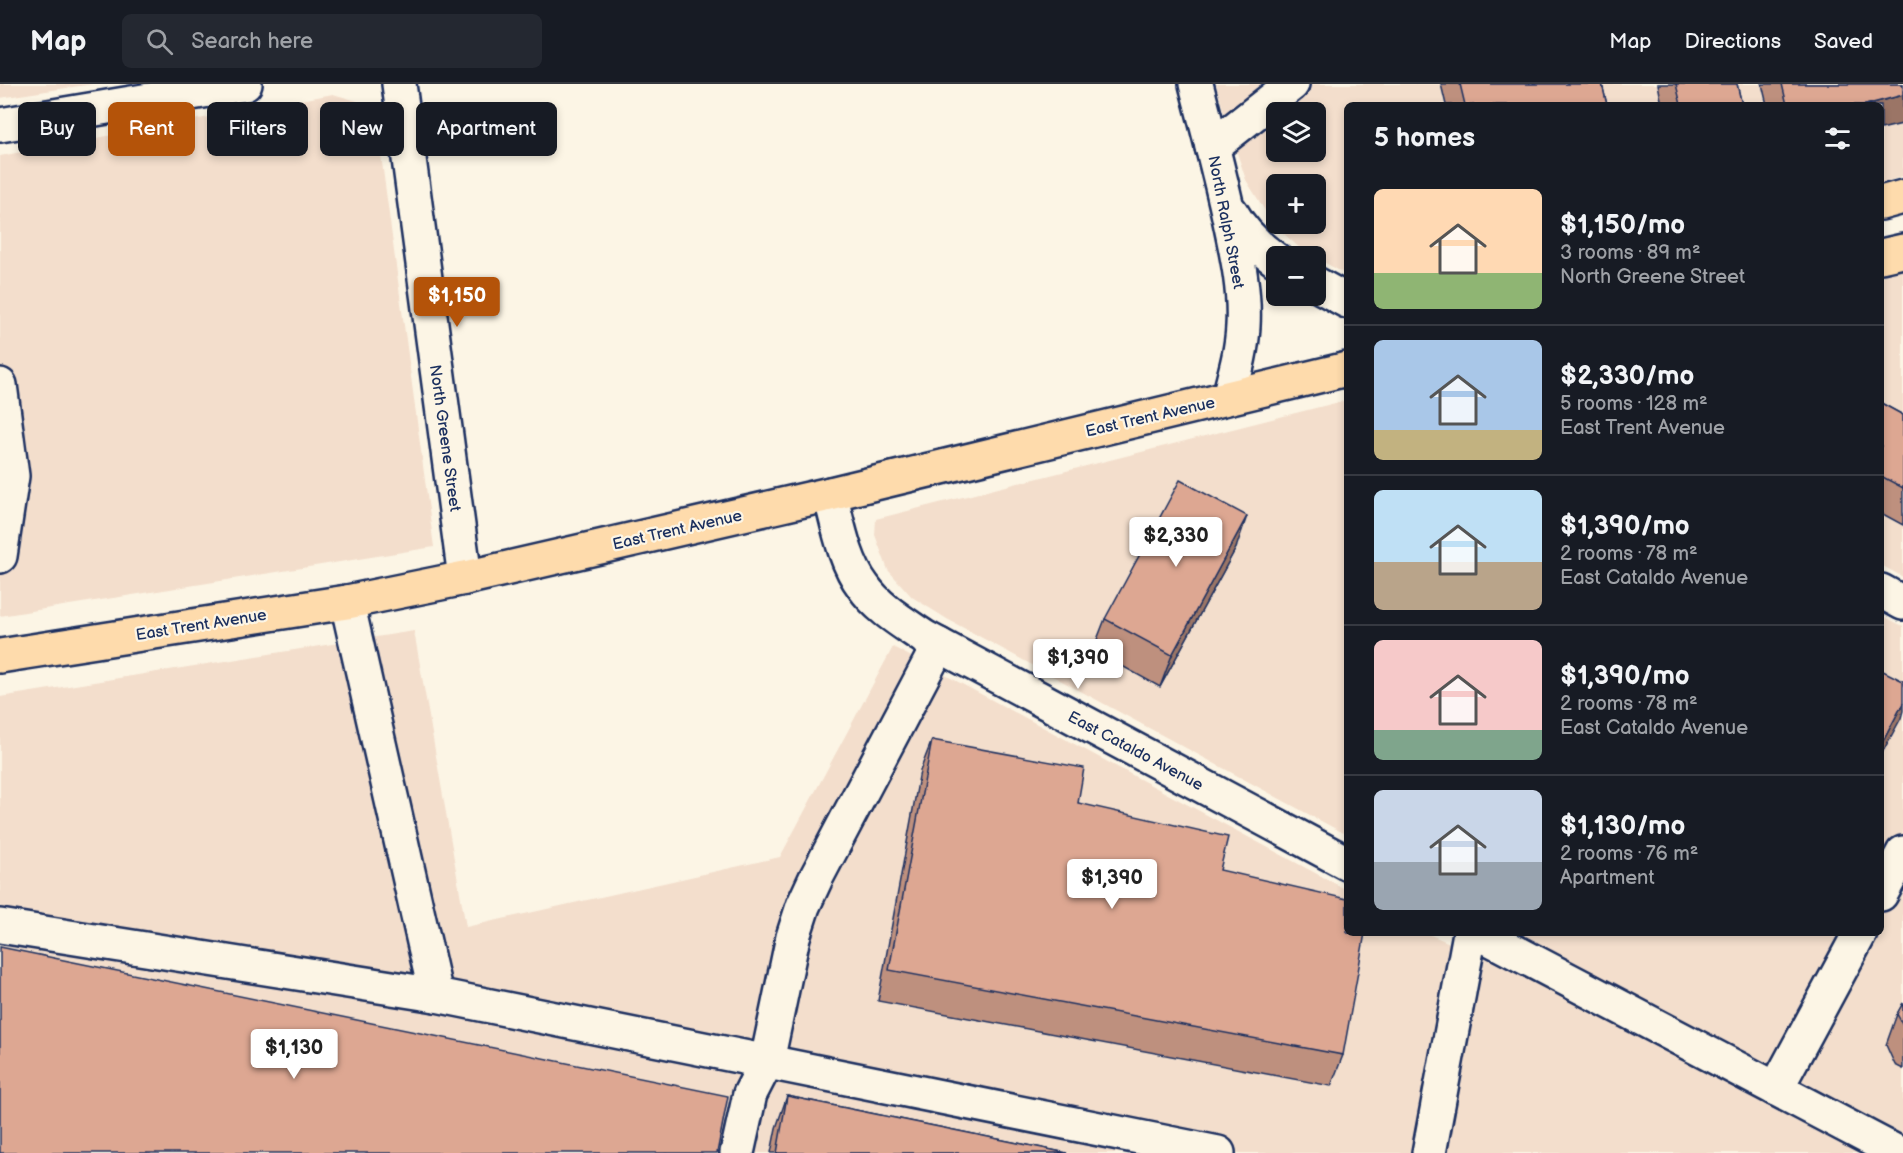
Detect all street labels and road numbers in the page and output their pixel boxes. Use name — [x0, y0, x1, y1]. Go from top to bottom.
street label: North Ralph Street — [1203, 154, 1248, 291]
street label: North Greene Street — [425, 364, 464, 513]
street label: East Trent Avenue — [1084, 393, 1217, 442]
street label: East Trent Avenue — [611, 506, 744, 555]
street label: East Trent Avenue — [135, 606, 268, 645]
street label: East Cataldo Avenue — [1064, 708, 1207, 795]

